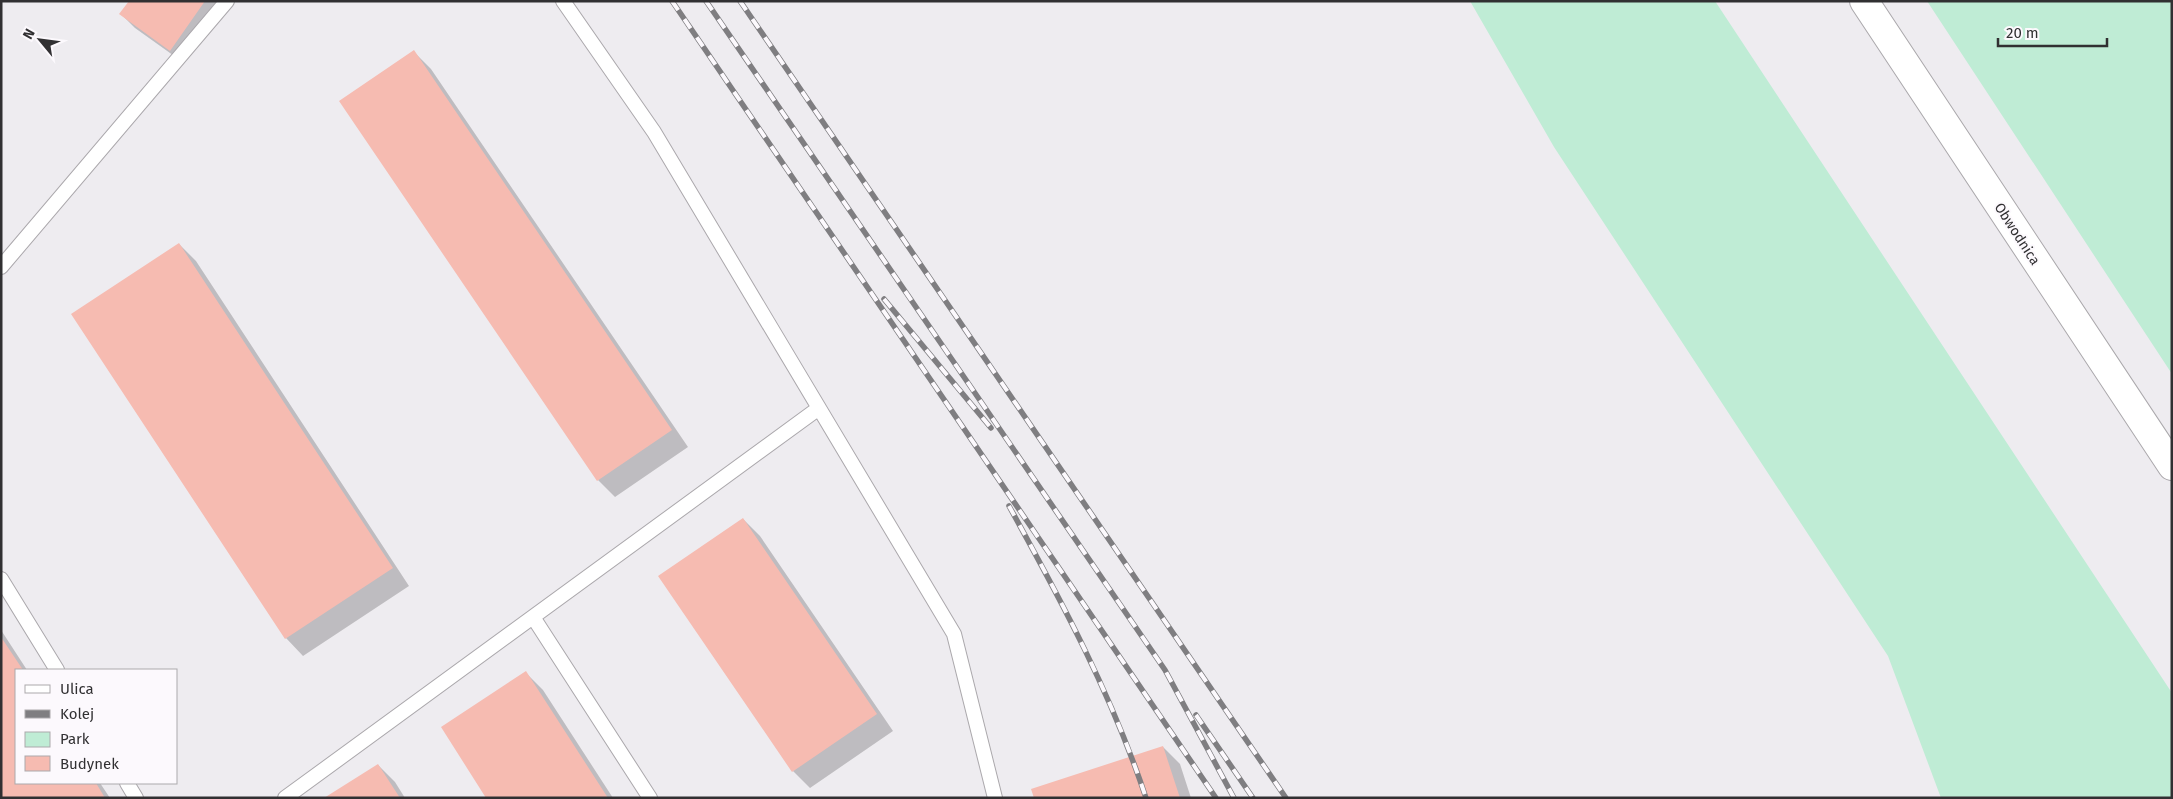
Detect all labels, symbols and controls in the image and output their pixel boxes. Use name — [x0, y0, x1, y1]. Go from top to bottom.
north arrow — [15, 15, 65, 65]
scale bar — [1998, 15, 2107, 47]
text: 20 m — [2006, 24, 2039, 42]
text: N — [19, 26, 39, 42]
street label: Obwodnica — [1991, 200, 2043, 268]
legend — [15, 669, 178, 784]
text: Ulica — [60, 680, 94, 698]
text: Kolej — [60, 705, 94, 723]
text: Park — [60, 730, 90, 748]
text: Budynek — [60, 755, 119, 773]

